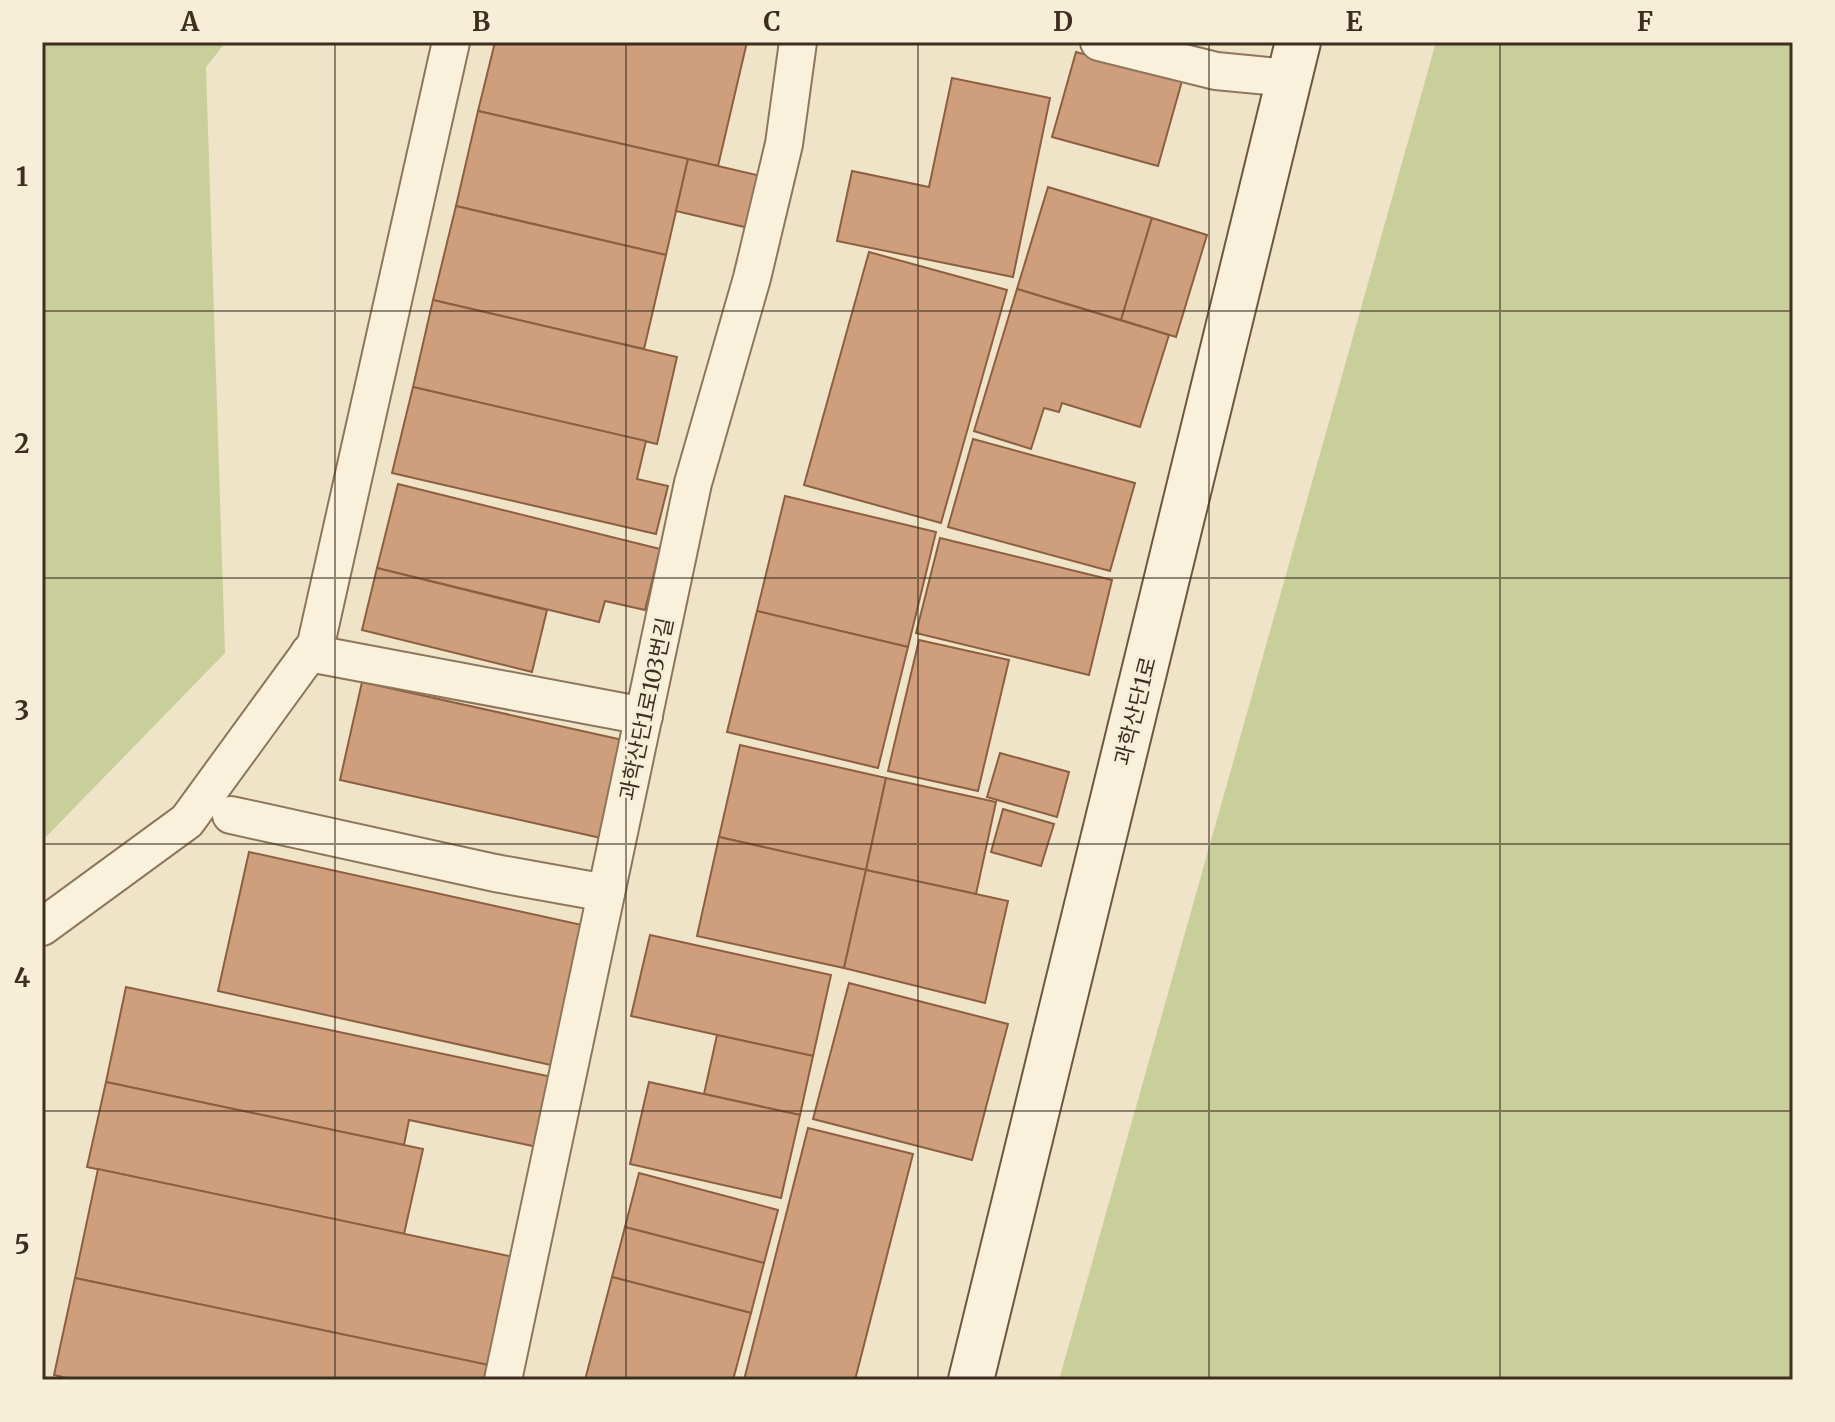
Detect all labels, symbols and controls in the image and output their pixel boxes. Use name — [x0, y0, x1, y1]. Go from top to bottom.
text: A — [180, 5, 200, 38]
text: B — [472, 5, 490, 38]
text: C — [763, 5, 781, 38]
text: D — [1053, 5, 1073, 38]
text: E — [1346, 5, 1363, 38]
text: F — [1637, 5, 1653, 38]
text: 1 — [16, 160, 28, 193]
text: 2 — [14, 427, 30, 460]
street label: 과학산단1로103번길 — [613, 615, 679, 803]
street label: 과학산단1로 — [1108, 654, 1162, 768]
text: 3 — [15, 694, 29, 727]
text: 4 — [14, 961, 31, 994]
text: 5 — [14, 1228, 30, 1261]

